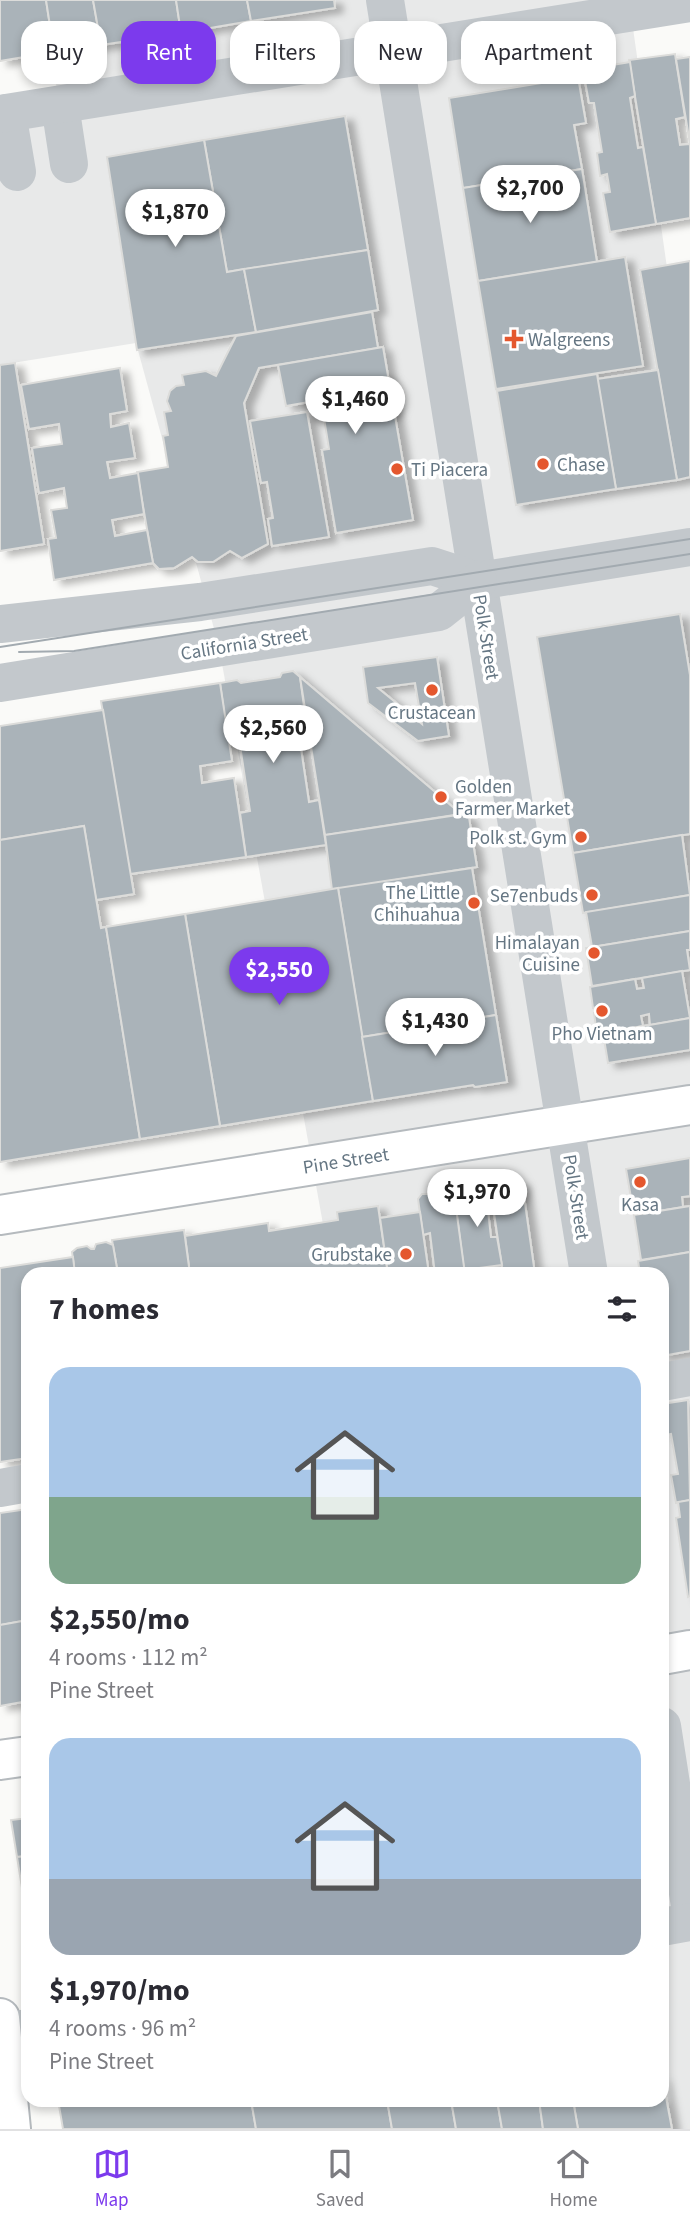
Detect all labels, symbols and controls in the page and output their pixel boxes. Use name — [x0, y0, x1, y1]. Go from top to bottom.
chip: Buy — [21, 21, 107, 84]
chip: Rent — [121, 21, 216, 84]
chip: Filters — [230, 21, 340, 84]
chip: New — [354, 21, 447, 84]
chip: Apartment — [461, 21, 616, 84]
pin: $2,700 — [473, 166, 587, 225]
text: $2,700 — [496, 171, 564, 204]
pin: $1,870 — [118, 190, 232, 249]
text: $1,870 — [141, 195, 209, 228]
place label: Walgreens — [528, 327, 610, 354]
marker: Walgreens — [506, 331, 522, 347]
pin: $1,460 — [298, 376, 412, 436]
text: $1,460 — [321, 382, 389, 415]
place label: Chase — [557, 452, 605, 479]
marker: Chase — [535, 456, 551, 472]
place label: Ti Piacera — [411, 457, 488, 484]
marker: Ti Piacera — [389, 461, 405, 477]
street label: Polk Street — [465, 593, 506, 683]
street label: California Street — [179, 621, 310, 668]
marker: Crustacean — [424, 682, 440, 698]
place label: Crustacean — [388, 700, 476, 727]
pin: $2,560 — [216, 706, 330, 765]
text: $2,560 — [239, 711, 307, 744]
place label: Golden Farmer Market — [455, 774, 571, 823]
marker: Golden Farmer Market — [433, 789, 449, 805]
place label: Polk st. Gym — [469, 825, 567, 852]
marker: Polk st. Gym — [573, 829, 589, 845]
place label: The Little Chihuahua — [374, 880, 460, 929]
place label: Se7enbuds — [490, 883, 578, 910]
marker: Se7enbuds — [584, 887, 600, 903]
marker: The Little Chihuahua — [466, 895, 482, 911]
place label: Himalayan Cuisine — [495, 930, 580, 979]
marker: Himalayan Cuisine — [586, 945, 602, 961]
pin: $2,550 — [222, 948, 336, 1007]
text: $2,550 — [245, 953, 313, 986]
pin: $1,430 — [378, 998, 492, 1058]
marker: Pho Vietnam — [594, 1003, 610, 1019]
text: $1,430 — [401, 1004, 469, 1037]
place label: Pho Vietnam — [551, 1021, 653, 1048]
street label: Pine Street — [301, 1141, 391, 1182]
street label: Polk Street — [555, 1153, 596, 1243]
pin: $1,970 — [420, 1170, 534, 1229]
marker: Kasa — [632, 1174, 648, 1190]
text: $1,970 — [443, 1175, 511, 1208]
place label: Kasa — [621, 1192, 659, 1219]
place label: Grubstake — [311, 1242, 392, 1269]
marker: Grubstake — [398, 1246, 414, 1262]
text: 7 homes — [49, 1288, 159, 1331]
icon: filters — [603, 1290, 641, 1328]
icon: home — [282, 1412, 408, 1538]
text: $2,550/mo — [49, 1598, 190, 1641]
text: 4 rooms · 112 m² — [49, 1641, 208, 1674]
text: Pine Street — [49, 1674, 154, 1707]
icon: home — [282, 1783, 408, 1909]
text: $1,970/mo — [49, 1969, 190, 2012]
text: 4 rooms · 96 m² — [49, 2012, 196, 2045]
text: Pine Street — [49, 2045, 154, 2078]
tab: Map — [93, 2145, 131, 2214]
tab: Saved — [316, 2145, 364, 2214]
tab: Home — [550, 2145, 597, 2214]

